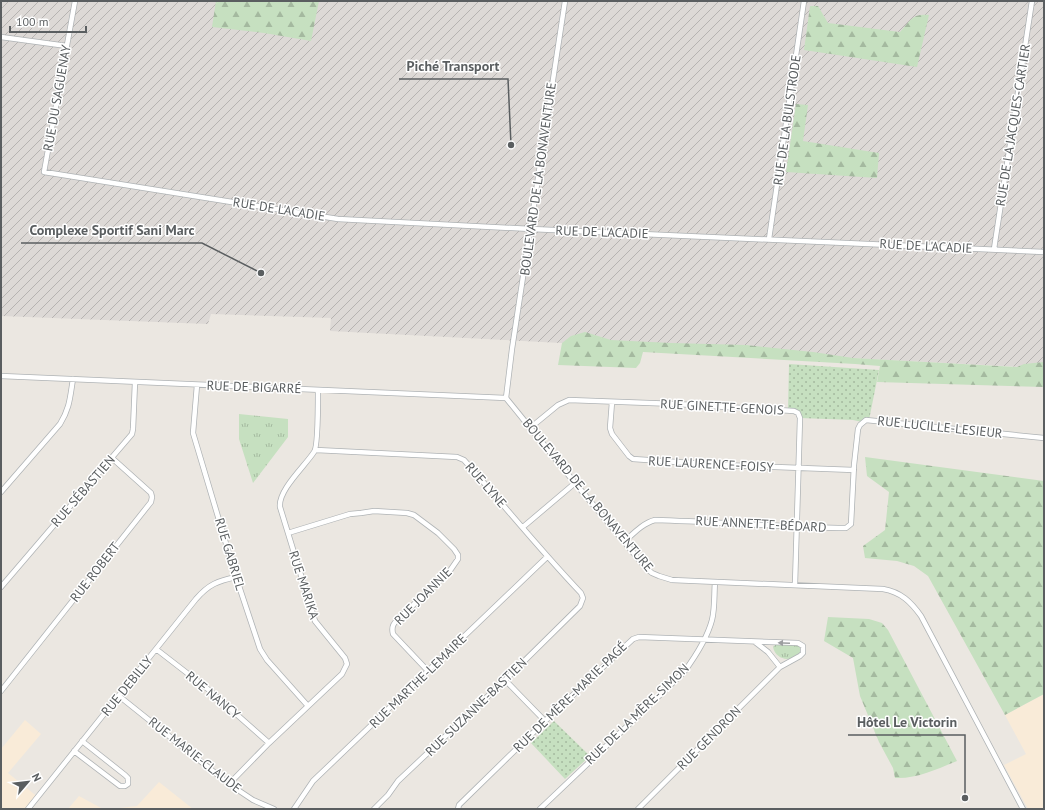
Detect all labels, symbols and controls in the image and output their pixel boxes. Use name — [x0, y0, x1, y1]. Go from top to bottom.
scale bar — [10, 8, 86, 34]
text: 100 m — [16, 14, 49, 29]
street label: RUE DE LA JACQUES-CARTIER — [992, 42, 1034, 207]
street label: RUE DU SAGUENAY — [39, 43, 75, 152]
callout: Piché Transport — [399, 53, 508, 79]
street label: RUE DE LA BULSTRODE — [769, 54, 805, 186]
text: Piché Transport — [407, 57, 500, 75]
street label: BOULEVARD DE LA BONAVENTURE — [516, 81, 560, 277]
street label: RUE DE L'ACADIE — [232, 193, 326, 225]
callout: Complexe Sportif Sani Marc — [21, 217, 202, 243]
text: Complexe Sportif Sani Marc — [29, 221, 195, 239]
street label: RUE DE L'ACADIE — [555, 222, 649, 242]
street label: RUE DE L'ACADIE — [879, 235, 973, 257]
street label: RUE DE BIGARRÉ — [206, 377, 302, 397]
street label: RUE GINETTE-GENOIS — [660, 395, 784, 419]
street label: RUE LUCILLE-LESIEUR — [877, 412, 1004, 442]
street label: BOULEVARD DE LA BONAVENTURE — [519, 415, 657, 575]
street label: RUE SÉBASTIEN — [47, 452, 119, 530]
street label: RUE LAURENCE-FOISY — [648, 452, 775, 476]
street label: RUE LYNE — [462, 459, 510, 511]
street label: RUE ANNETTE-BÉDARD — [695, 512, 827, 536]
street label: RUE GABRIEL — [211, 516, 249, 593]
street label: RUE ROBERT — [66, 539, 124, 605]
street label: RUE MARIKA — [285, 549, 323, 622]
street label: RUE JOANNIE — [391, 564, 455, 628]
street label: RUE MARTHE-LEMAIRE — [366, 630, 470, 732]
street label: RUE DE MÈRE-MARIE-PAGÉ — [509, 638, 631, 756]
one-way arrow — [778, 639, 790, 646]
street label: RUE DEBILLY — [97, 652, 157, 720]
street label: RUE SUZANNE-BASTIEN — [422, 654, 530, 760]
street label: RUE DE LA MÈRE-SIMON — [581, 660, 693, 768]
street label: RUE NANCY — [182, 667, 244, 723]
street label: RUE GENDRON — [673, 702, 745, 774]
callout: Hôtel Le Victorin — [848, 709, 965, 735]
street label: RUE MARIE-CLAUDE — [145, 713, 245, 797]
text: Hôtel Le Victorin — [857, 713, 957, 731]
north arrow — [8, 762, 48, 802]
text: N — [29, 771, 45, 784]

